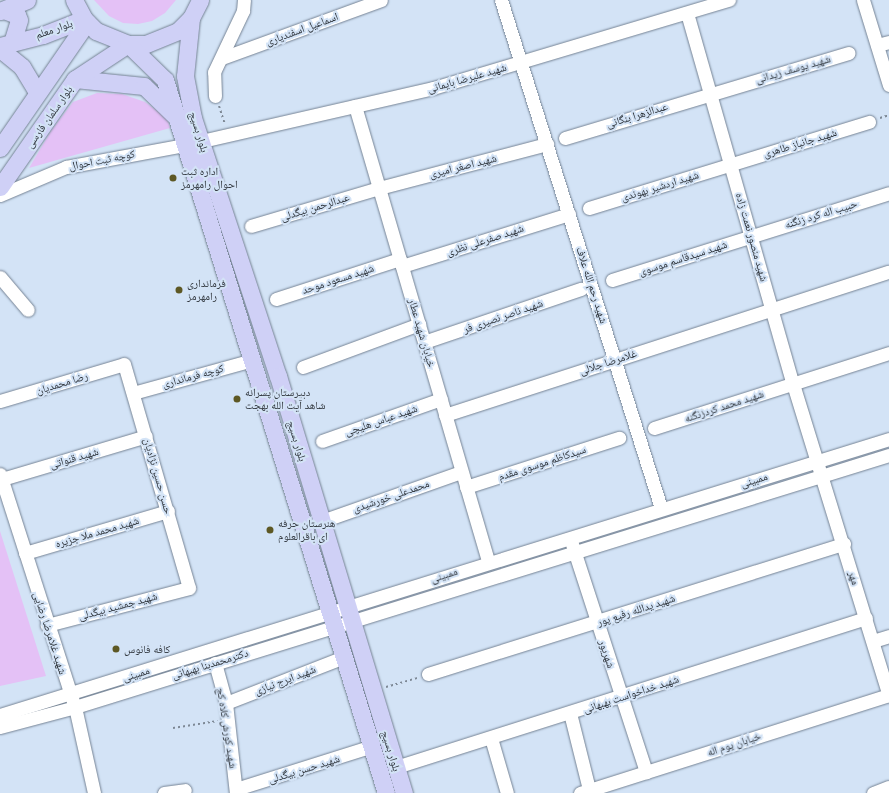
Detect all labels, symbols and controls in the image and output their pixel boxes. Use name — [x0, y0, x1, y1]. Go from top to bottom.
street label: اسماعیل اسفندیاری — [264, 10, 340, 48]
street label: بلوار معلم — [34, 16, 74, 42]
street label: شهید یوسف زیدانی — [754, 52, 832, 86]
street label: شهید علیرضا بایمانی — [426, 60, 508, 96]
street label: بلوار سلمان فارسی — [23, 83, 75, 151]
street label: عبدالزهرا بنگانی — [605, 99, 669, 131]
street label: بلوار بسیج — [187, 110, 211, 154]
street label: شهید جانباز طاهری — [762, 126, 838, 160]
street label: کوچه ثبت احوال — [68, 147, 136, 173]
street label: شهید اصغر امیری — [428, 151, 498, 181]
place label: اداره ثبت احوال رامهرمز — [181, 165, 238, 191]
street label: شهید اردشیر بهوندی — [620, 168, 700, 204]
marker: اداره ثبت احوال رامهرمز — [168, 173, 178, 183]
street label: عبدالرحمن بیگدلی — [279, 190, 351, 224]
street label: شهید منصور نعمت زاده — [733, 191, 771, 283]
street label: حبیب اله کرد زنگنه — [783, 197, 859, 231]
street label: شهید صفرعلی نظری — [445, 221, 525, 259]
street label: شهید سیدقاسم موسوی — [637, 237, 729, 279]
street label: شهید رحم الله علاف — [573, 245, 611, 325]
street label: شهید مسعود موحد — [300, 261, 376, 297]
place label: فرمانداری رامهرمز — [187, 277, 226, 303]
marker: فرمانداری رامهرمز — [174, 285, 184, 295]
street label: شهید ناصر نصیری فر — [461, 296, 545, 336]
street label: خیابان شهید عطار — [406, 297, 438, 369]
street label: غلامرضا جلالی — [578, 347, 638, 377]
street label: کوچه فرمانداری — [161, 361, 225, 391]
street label: رضا محمدیان — [35, 369, 89, 397]
place label: دبیرستان پسرانه شاهد آیت الله بهجت — [245, 386, 325, 412]
street label: شهید محمد کردزنگنه — [683, 387, 765, 425]
marker: دبیرستان پسرانه شاهد آیت الله بهجت — [232, 394, 242, 404]
street label: شهید عباس هلیچی — [343, 401, 419, 439]
street label: بلوار بسیج — [285, 419, 309, 463]
street label: حسن حسین نژادیان — [141, 437, 175, 515]
street label: سیدکاظم موسوی مقدم — [497, 443, 587, 483]
street label: شهید قنواتی — [48, 445, 100, 471]
street label: ممبینی — [739, 470, 769, 490]
street label: محمدعلی خورشیدی — [351, 477, 431, 515]
street label: شهید محمد ملا جزیره — [54, 514, 140, 550]
place label: هنرستان حرفه ای باقرالعلوم — [278, 517, 335, 543]
marker: هنرستان حرفه ای باقرالعلوم — [265, 525, 275, 535]
street label: ممبینی — [429, 564, 459, 586]
street label: مهر — [846, 570, 862, 586]
street label: شهید جمشید بیگدلی — [77, 589, 159, 623]
street label: شهید غلامرضا رضایی — [30, 590, 70, 676]
street label: شهید یدالله رفیع پور — [595, 591, 677, 629]
street label: شهریور — [596, 638, 618, 670]
place label: کافه فانوس — [124, 642, 170, 656]
marker: کافه فانوس — [111, 644, 121, 654]
street label: دکترمحمدبنا بهبهانی — [170, 646, 250, 682]
street label: شهید ایرج نیازی — [252, 662, 318, 698]
street label: ممبینی — [121, 664, 151, 684]
street label: شهید خداخواست بهبهانی — [582, 672, 680, 716]
street label: شهید کورش کلاه کج — [214, 687, 240, 769]
street label: بلوار بسیج — [379, 729, 403, 773]
street label: خیابان یوم اله — [706, 729, 762, 759]
street label: شهید حسن بیگدلی — [267, 752, 341, 786]

